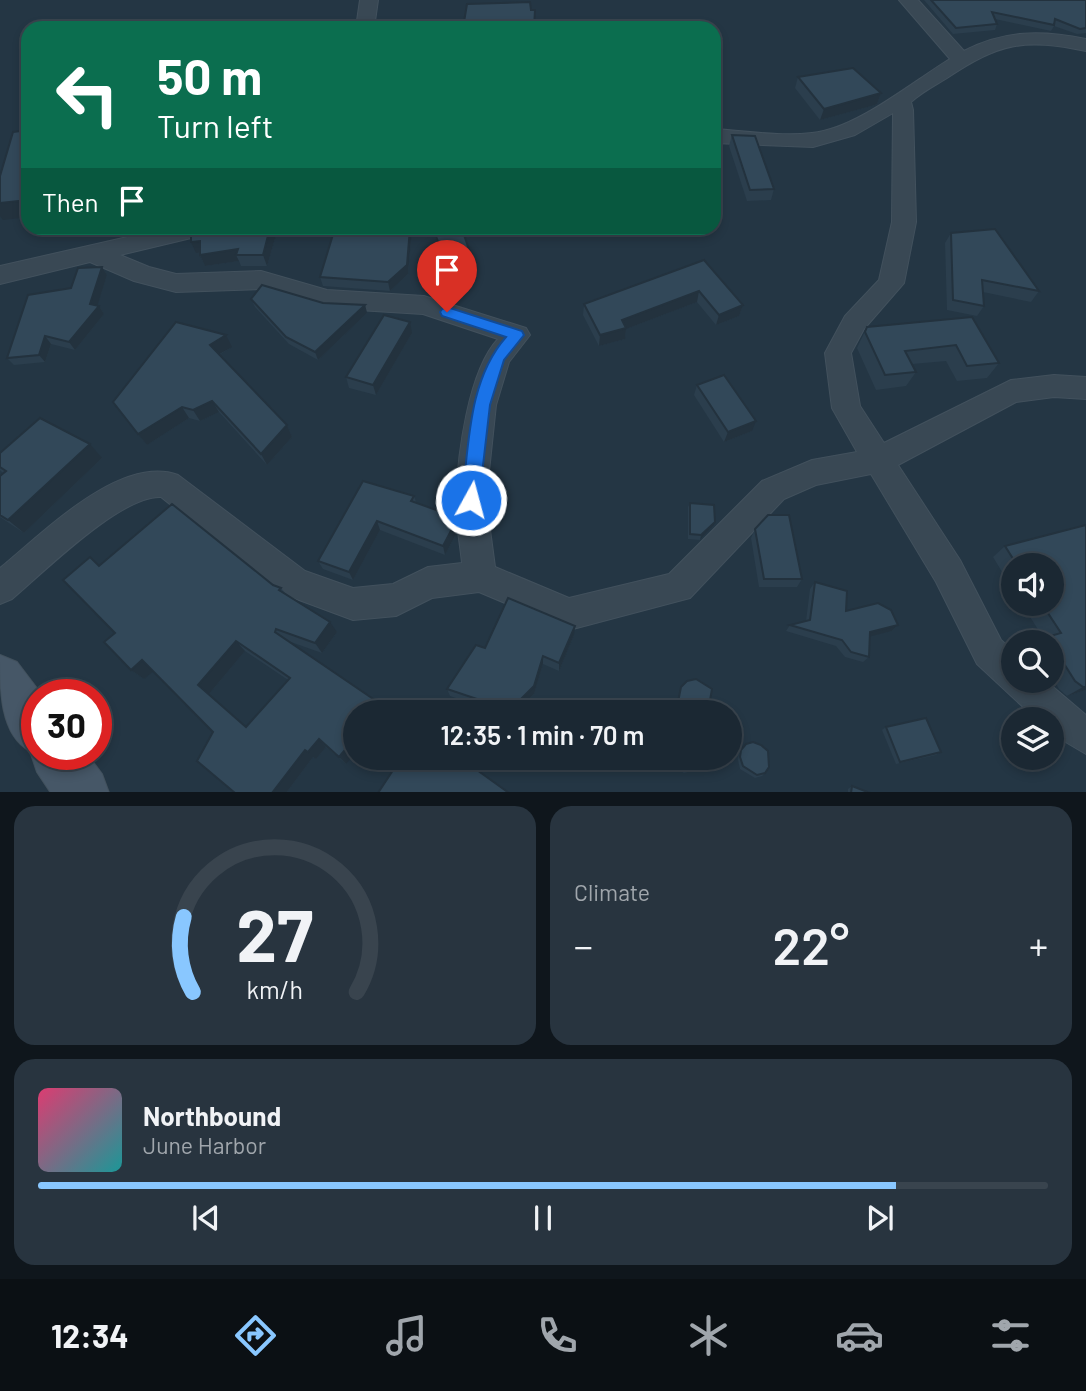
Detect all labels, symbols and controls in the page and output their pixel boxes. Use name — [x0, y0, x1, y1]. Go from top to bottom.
text: 50 m — [157, 46, 262, 105]
icon: left — [42, 49, 133, 140]
text: Turn left — [157, 106, 274, 144]
icon: arrive — [113, 182, 151, 220]
text: Then — [42, 186, 99, 217]
pin — [417, 240, 477, 312]
icon: arrive — [428, 251, 466, 289]
position arrow — [434, 463, 508, 537]
map controls — [1001, 553, 1064, 770]
button: sound — [1001, 553, 1064, 616]
button: search — [1001, 630, 1064, 693]
speed limit sign: 30 — [21, 679, 112, 770]
button: layers — [1001, 707, 1064, 770]
text: 12:35 · 1 min · 70 m — [441, 719, 644, 750]
text: Climate — [574, 878, 650, 906]
text: 27 — [237, 889, 313, 977]
text: 22° — [773, 913, 849, 975]
text: − — [574, 922, 593, 968]
text: + — [1029, 922, 1048, 968]
text: km/h — [247, 973, 303, 1003]
text: Northbound — [143, 1100, 281, 1131]
text: June Harbor — [143, 1131, 266, 1159]
icon: previous — [187, 1199, 225, 1237]
icon: pause — [524, 1199, 562, 1237]
icon: next — [861, 1199, 899, 1237]
icon: directions — [231, 1311, 280, 1360]
icon: music — [382, 1311, 431, 1360]
icon: phone — [533, 1311, 582, 1360]
icon: climate — [684, 1311, 733, 1360]
icon: car — [835, 1311, 884, 1360]
icon: filters — [986, 1311, 1035, 1360]
text: 12:34 — [51, 1316, 129, 1354]

